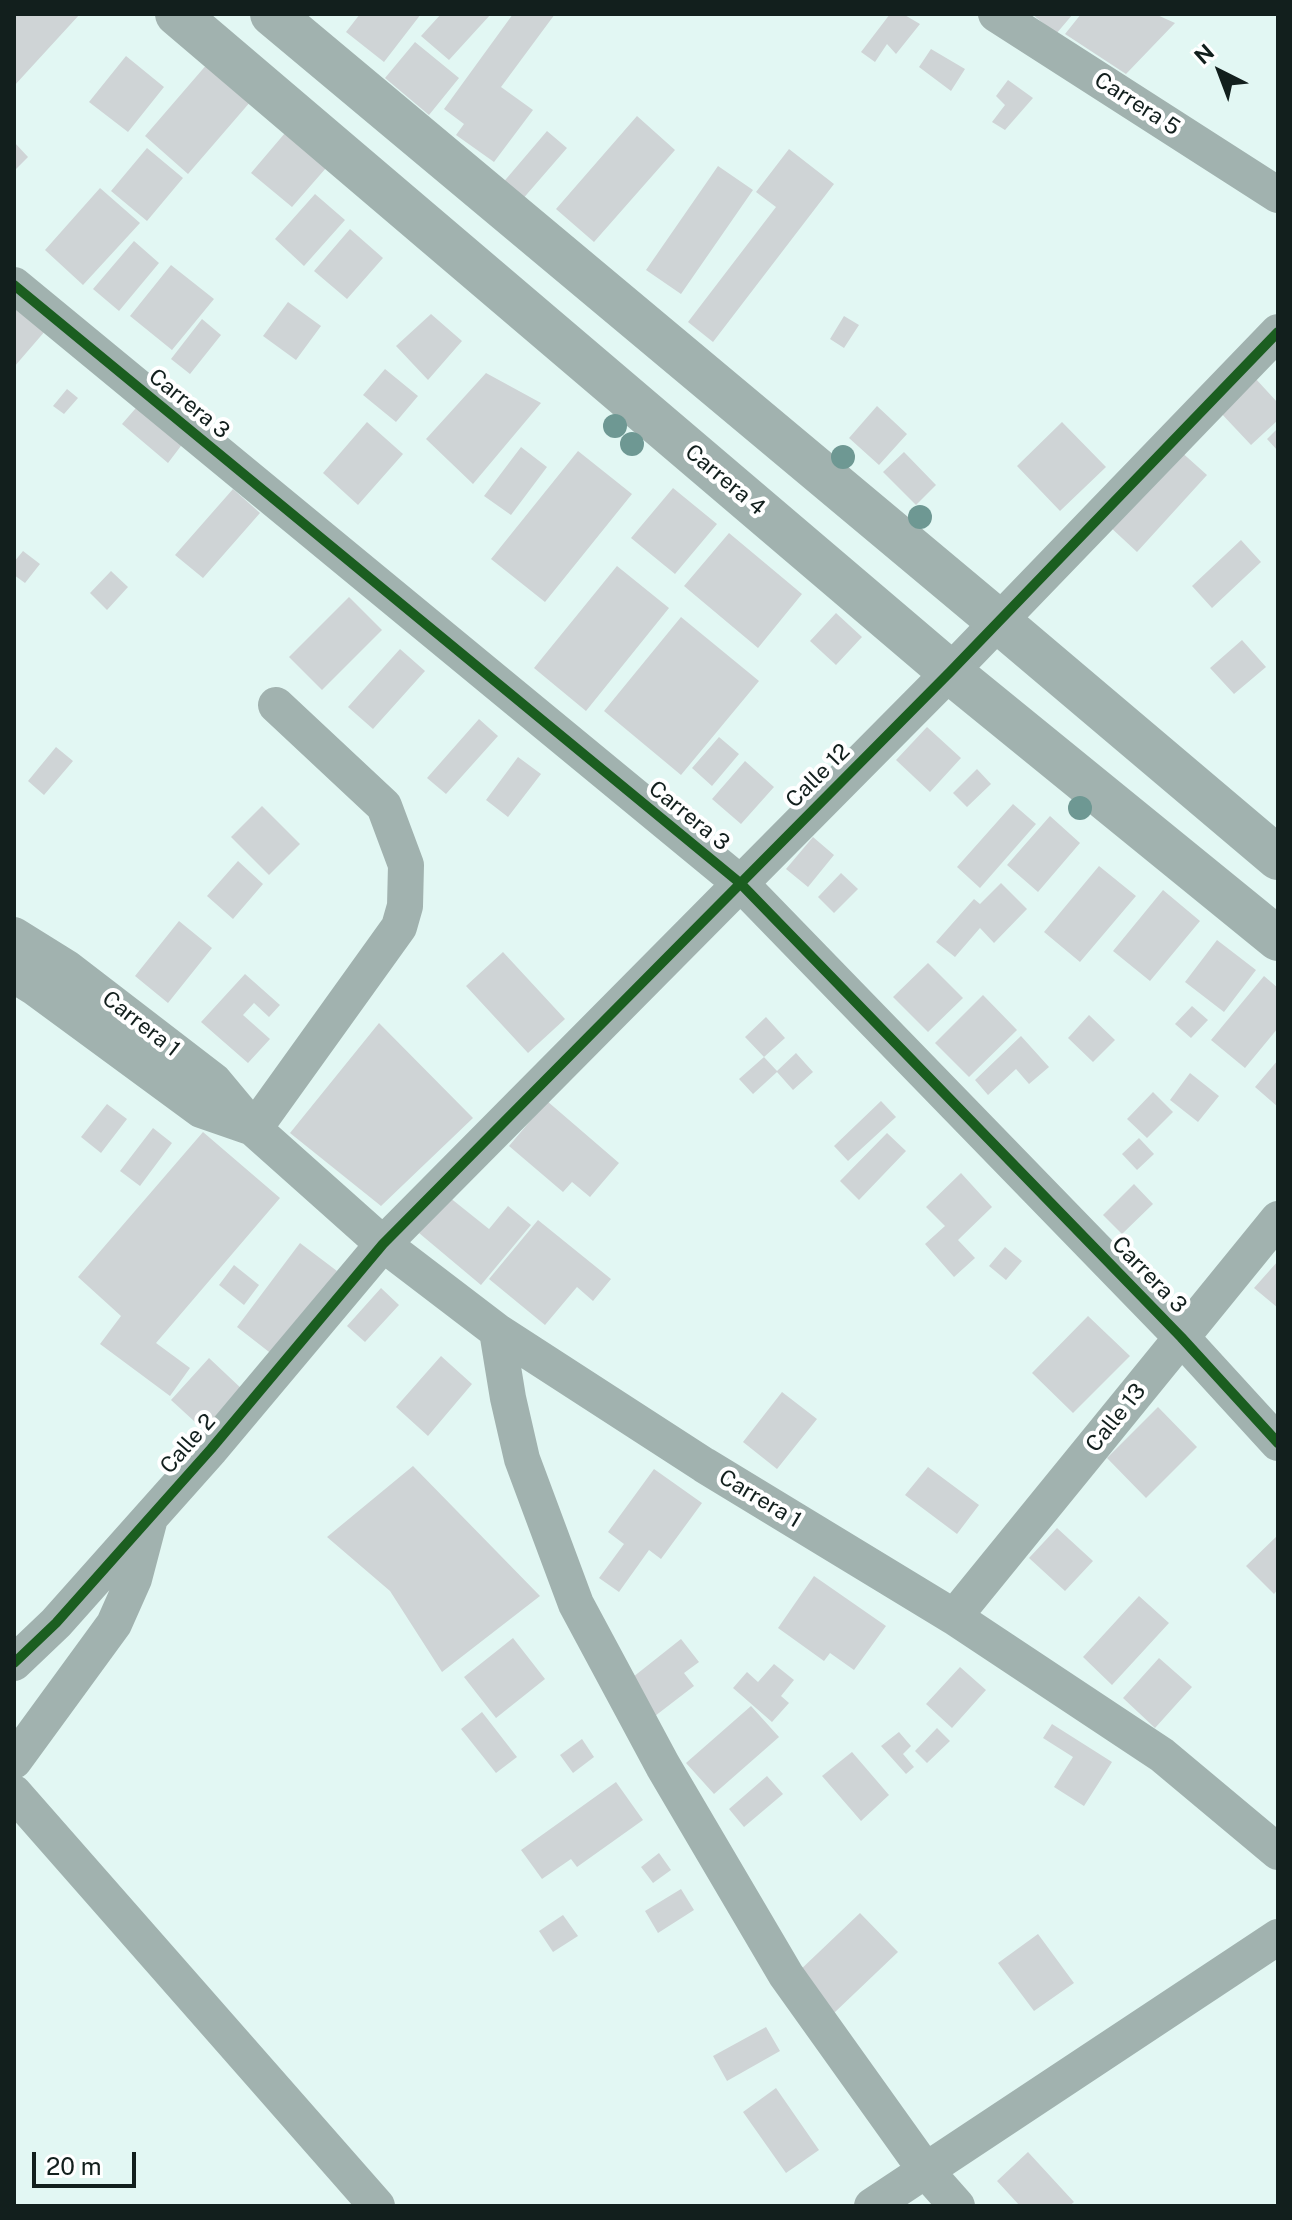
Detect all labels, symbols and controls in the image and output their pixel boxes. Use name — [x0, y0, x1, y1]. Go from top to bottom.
north arrow — [1180, 32, 1260, 112]
text: N — [1189, 39, 1219, 70]
street label: Carrera 5 — [1089, 67, 1185, 141]
street label: Carrera 3 — [143, 363, 235, 445]
street label: Carrera 4 — [680, 439, 770, 521]
street label: Calle 12 — [781, 739, 855, 813]
street label: Carrera 3 — [643, 775, 735, 857]
street label: Carrera 1 — [97, 985, 185, 1063]
street label: Carrera 3 — [1106, 1231, 1192, 1319]
street label: Calle 13 — [1080, 1379, 1152, 1457]
street label: Calle 2 — [155, 1409, 221, 1479]
street label: Carrera 1 — [714, 1464, 806, 1534]
scale bar — [36, 2136, 140, 2186]
text: 20 m — [46, 2152, 102, 2180]

